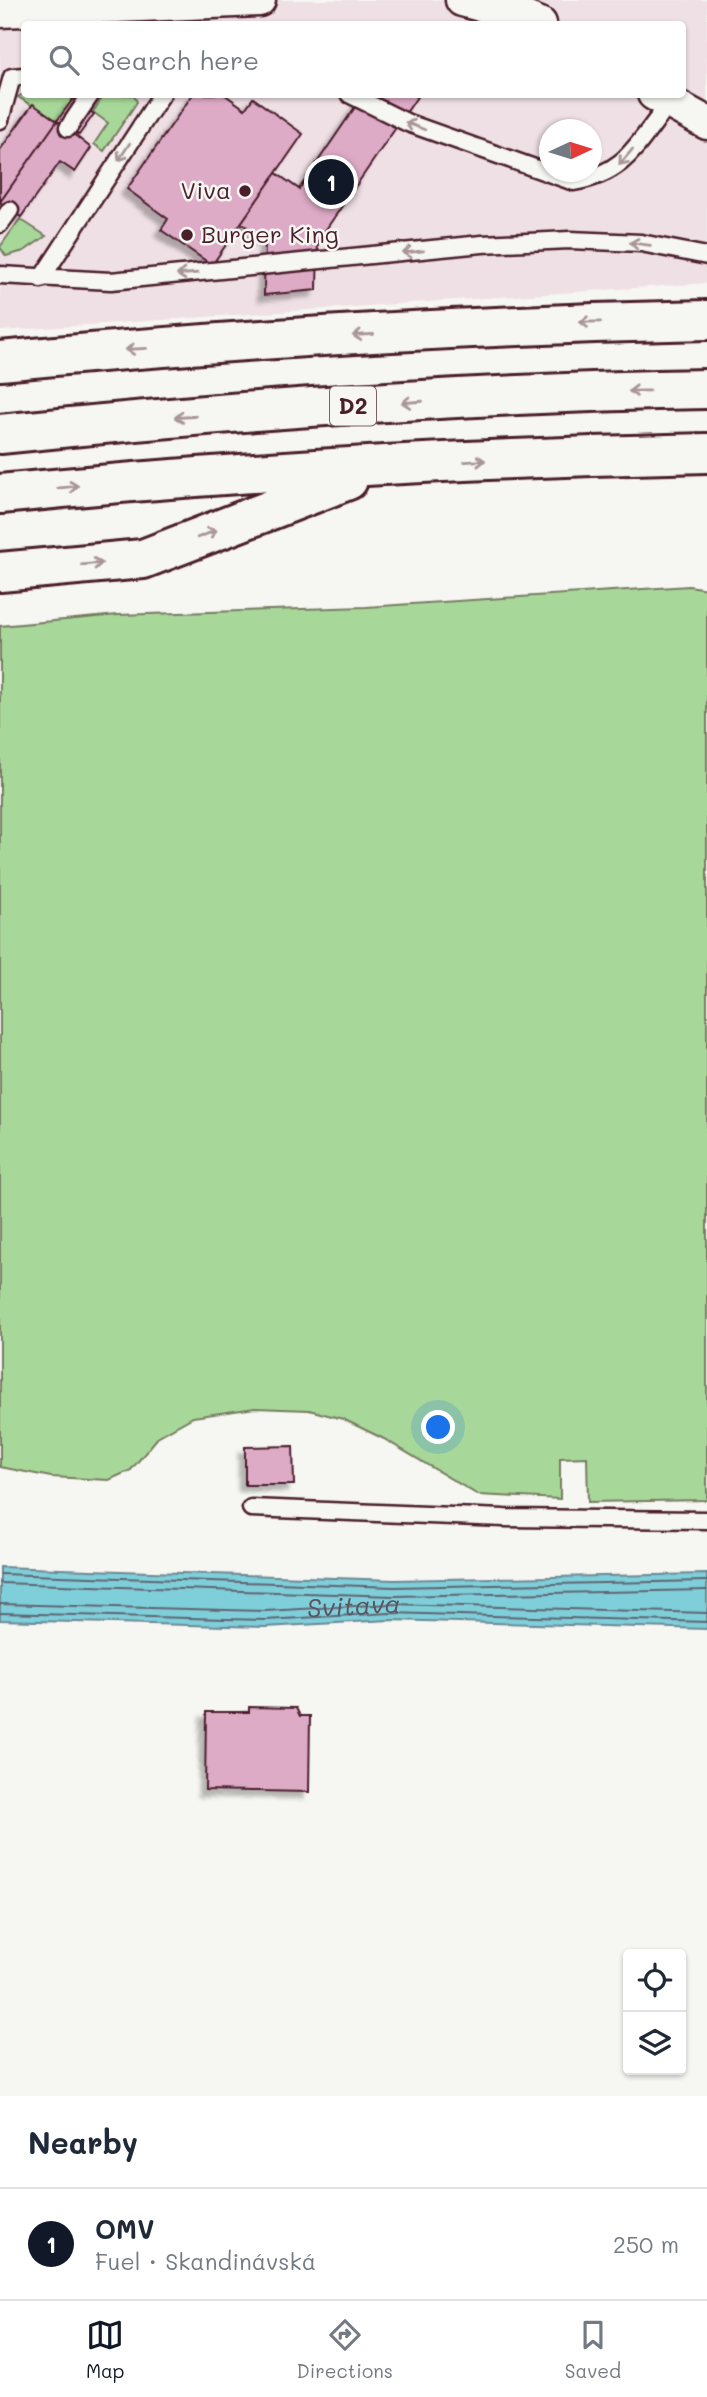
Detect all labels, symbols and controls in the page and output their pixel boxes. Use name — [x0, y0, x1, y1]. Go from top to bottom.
search box — [21, 21, 686, 98]
icon: search — [45, 41, 83, 79]
text: Search here — [101, 43, 259, 77]
one-way arrow — [405, 118, 427, 131]
north arrow — [539, 119, 602, 182]
one-way arrow — [117, 141, 131, 161]
one-way arrow — [618, 148, 634, 166]
pin: 1 — [308, 156, 354, 208]
place label: Viva — [181, 174, 231, 205]
marker: Viva — [237, 183, 253, 199]
place label: Burger King — [201, 218, 339, 249]
marker: Burger King — [179, 227, 195, 243]
one-way arrow — [629, 237, 652, 250]
one-way arrow — [402, 245, 425, 258]
one-way arrow — [176, 267, 199, 280]
one-way arrow — [579, 315, 602, 329]
one-way arrow — [352, 329, 374, 342]
one-way arrow — [125, 343, 147, 356]
one-way arrow — [628, 384, 651, 397]
road number: D2 — [330, 386, 376, 426]
one-way arrow — [401, 396, 423, 409]
one-way arrow — [174, 411, 196, 424]
one-way arrow — [464, 455, 487, 468]
one-way arrow — [56, 480, 79, 493]
one-way arrow — [195, 527, 217, 540]
one-way arrow — [81, 557, 103, 570]
your location — [421, 1410, 455, 1444]
water label: Svitava — [306, 1586, 401, 1625]
map controls — [623, 1949, 686, 2075]
button: locate — [623, 1949, 686, 2012]
button: layers — [623, 2012, 686, 2075]
text: Nearby — [28, 2122, 138, 2162]
text: OMV — [95, 2212, 154, 2246]
text: 1 — [46, 2229, 56, 2259]
text: 250 m — [613, 2229, 679, 2259]
text: Fuel · Skandinávská — [95, 2246, 316, 2276]
tab: Map — [86, 2316, 125, 2383]
tab: Directions — [296, 2316, 393, 2383]
tab: Saved — [565, 2316, 621, 2383]

